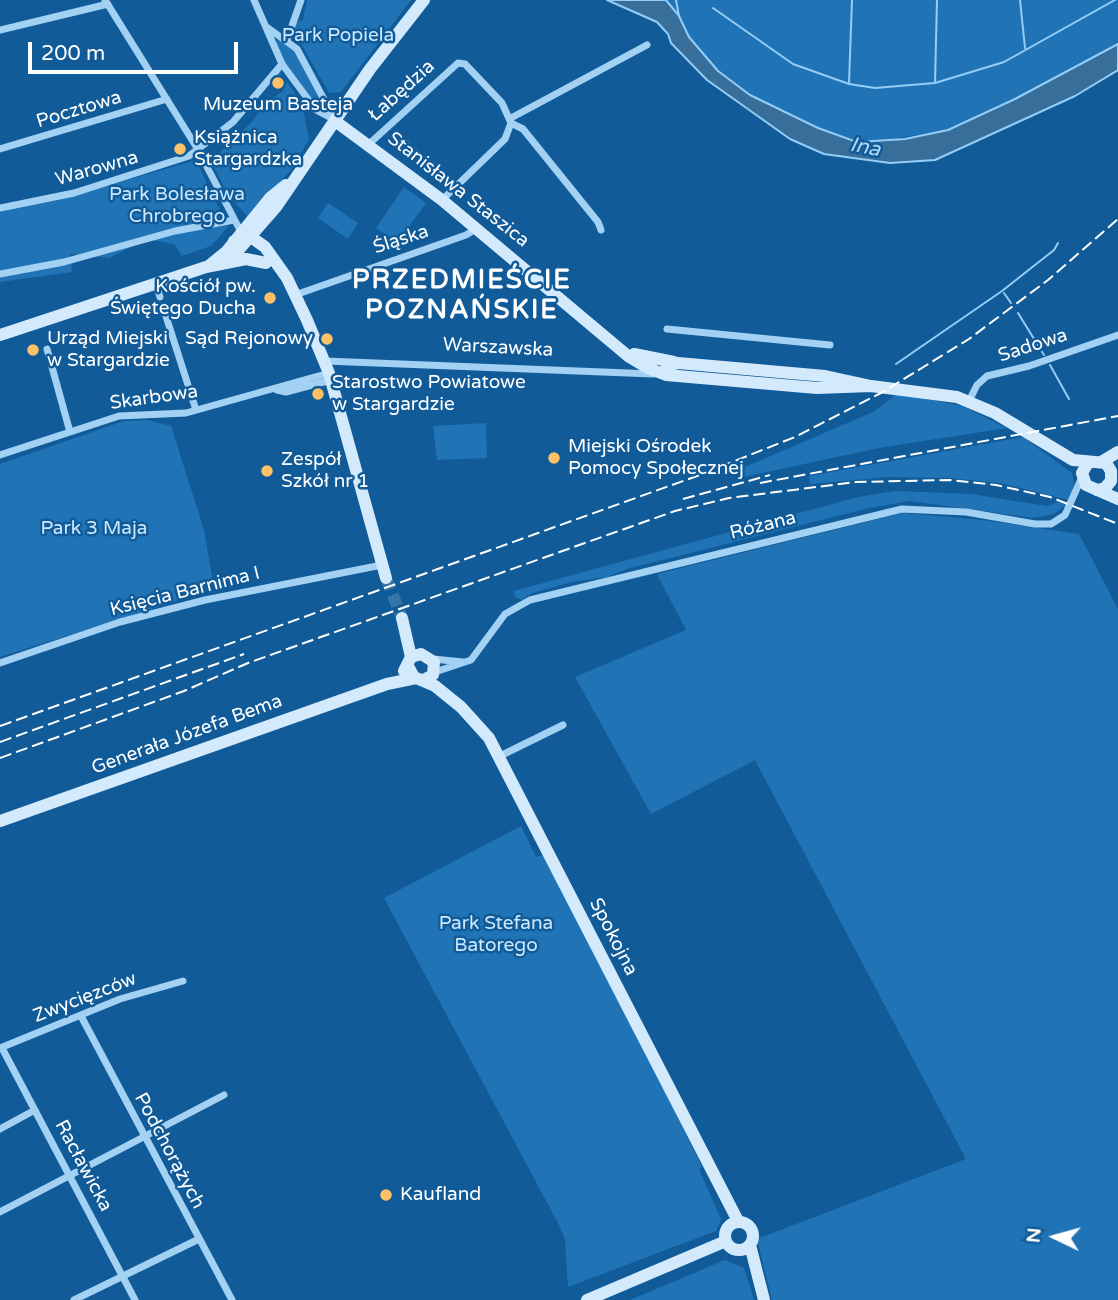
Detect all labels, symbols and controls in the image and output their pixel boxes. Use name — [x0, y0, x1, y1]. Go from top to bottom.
park label: Park Popiela — [282, 25, 394, 47]
scale bar — [32, 28, 242, 72]
text: 200 m — [41, 41, 105, 66]
street label: Łabędzia — [364, 55, 440, 127]
marker: Muzeum Basteja — [270, 75, 286, 91]
street label: Pocztowa — [34, 86, 124, 134]
place label: Muzeum Basteja — [203, 94, 353, 116]
place label: Książnica Stargardzka — [194, 127, 302, 171]
street label: Stanisława Staszica — [382, 127, 534, 253]
water label: Ina — [848, 133, 882, 163]
marker: Książnica Stargardzka — [172, 141, 188, 157]
street label: Warowna — [53, 146, 141, 192]
park label: Park Bolesława Chrobrego — [109, 184, 245, 228]
street label: Śląska — [370, 220, 432, 260]
district label: PRZEDMIEŚCIE POZNAŃSKIE — [354, 265, 570, 326]
place label: Kościół pw. Świętego Ducha — [110, 276, 256, 320]
marker: Kościół pw. Świętego Ducha — [262, 290, 278, 306]
street label: Sadowa — [996, 324, 1070, 368]
place label: Urząd Miejski w Stargardzie — [47, 328, 170, 372]
place label: Sąd Rejonowy — [185, 328, 313, 350]
marker: Sąd Rejonowy — [319, 331, 335, 347]
street label: Warszawska — [442, 334, 554, 362]
marker: Urząd Miejski w Stargardzie — [25, 342, 41, 358]
place label: Starostwo Powiatowe w Stargardzie — [332, 372, 526, 416]
street label: Skarbowa — [108, 381, 200, 415]
marker: Starostwo Powiatowe w Stargardzie — [310, 386, 326, 402]
place label: Miejski Ośrodek Pomocy Społecznej — [568, 436, 744, 480]
place label: Zespół Szkół nr 1 — [281, 449, 369, 493]
marker: Miejski Ośrodek Pomocy Społecznej — [546, 450, 562, 466]
marker: Zespół Szkół nr 1 — [259, 463, 275, 479]
street label: Różana — [728, 507, 798, 545]
park label: Park 3 Maja — [41, 518, 147, 540]
street label: Księcia Barnima I — [108, 562, 262, 622]
street label: Generała Józefa Bema — [89, 690, 285, 780]
street label: Spokojna — [584, 894, 642, 980]
park label: Park Stefana Batorego — [439, 913, 553, 957]
street label: Zwycięzców — [30, 968, 140, 1028]
street label: Podchorążych — [129, 1089, 209, 1213]
street label: Racławicka — [49, 1116, 117, 1216]
place label: Kaufland — [400, 1184, 481, 1206]
marker: Kaufland — [378, 1187, 394, 1203]
north arrow — [1020, 1202, 1090, 1272]
text: N — [1022, 1227, 1046, 1244]

